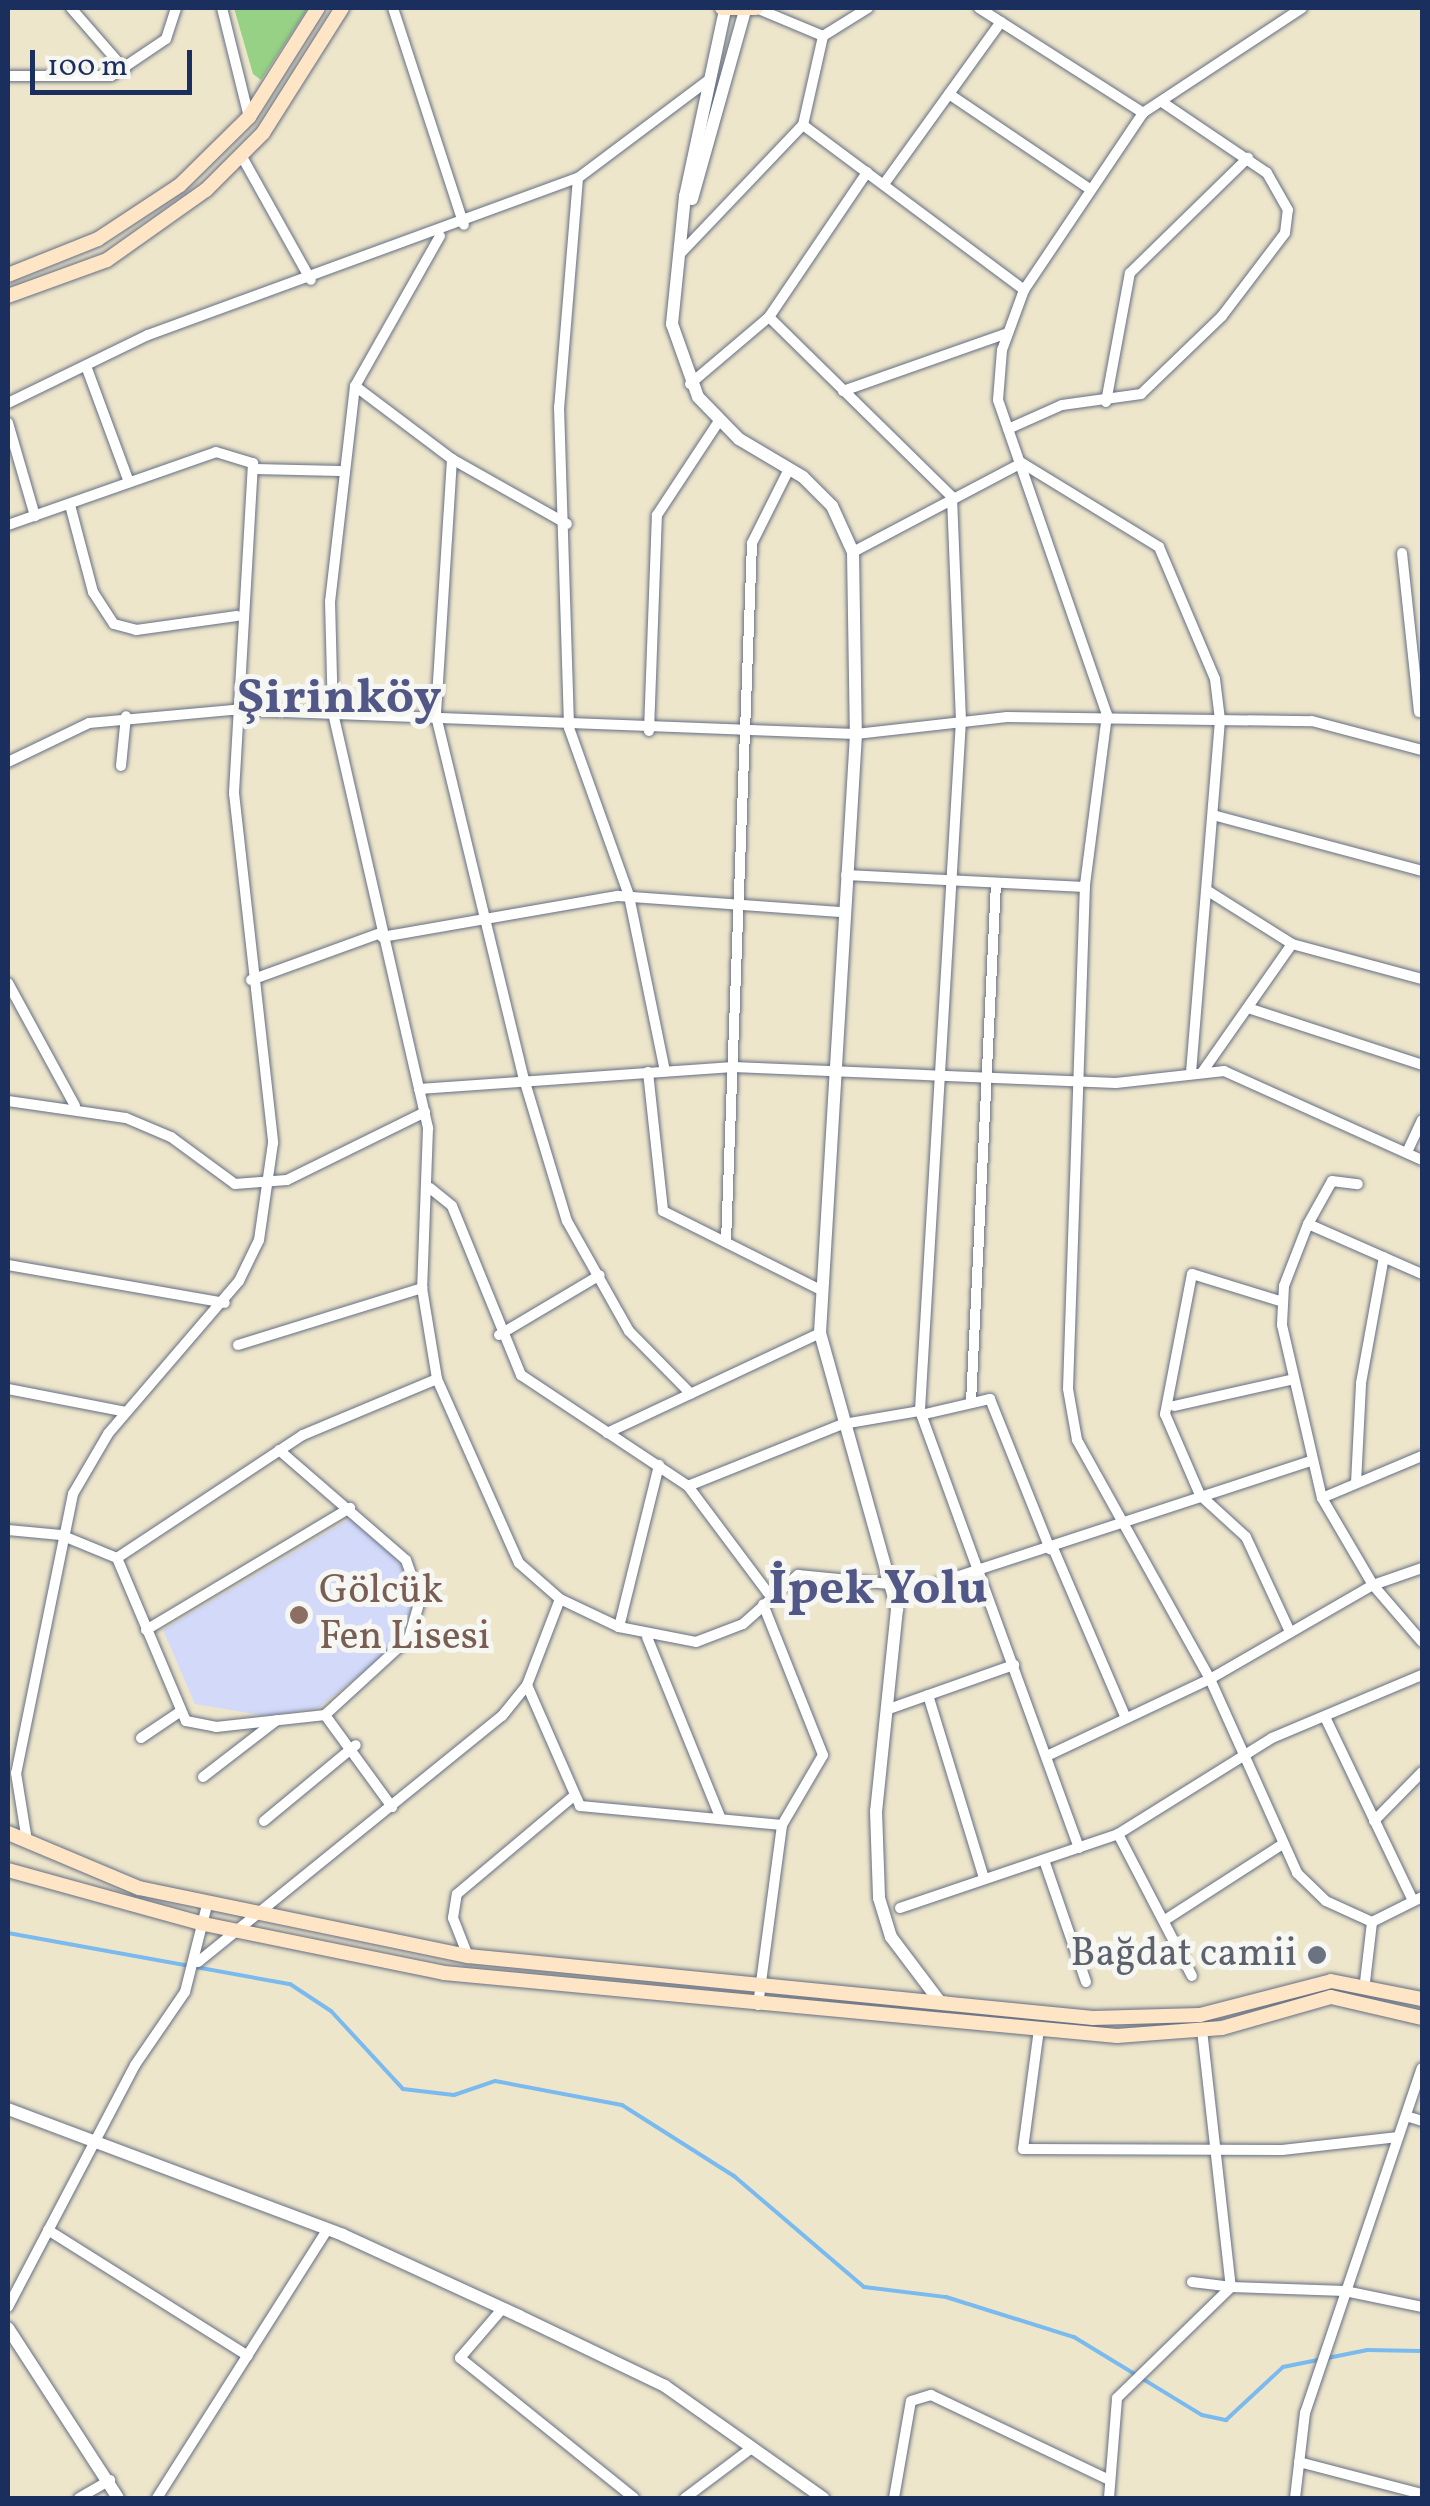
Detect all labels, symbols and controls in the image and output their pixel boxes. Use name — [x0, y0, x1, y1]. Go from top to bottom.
scale bar — [35, 30, 198, 92]
text: 100 m — [47, 46, 128, 88]
district label: Şirinköy — [236, 670, 442, 730]
district label: İpek Yolu — [768, 1561, 988, 1621]
place label: Gölcük Fen Lisesi — [319, 1568, 490, 1662]
marker: Gölcük Fen Lisesi — [288, 1604, 310, 1626]
place label: Bağdat camii — [1071, 1931, 1297, 1979]
marker: Bağdat camii — [1306, 1944, 1328, 1966]

